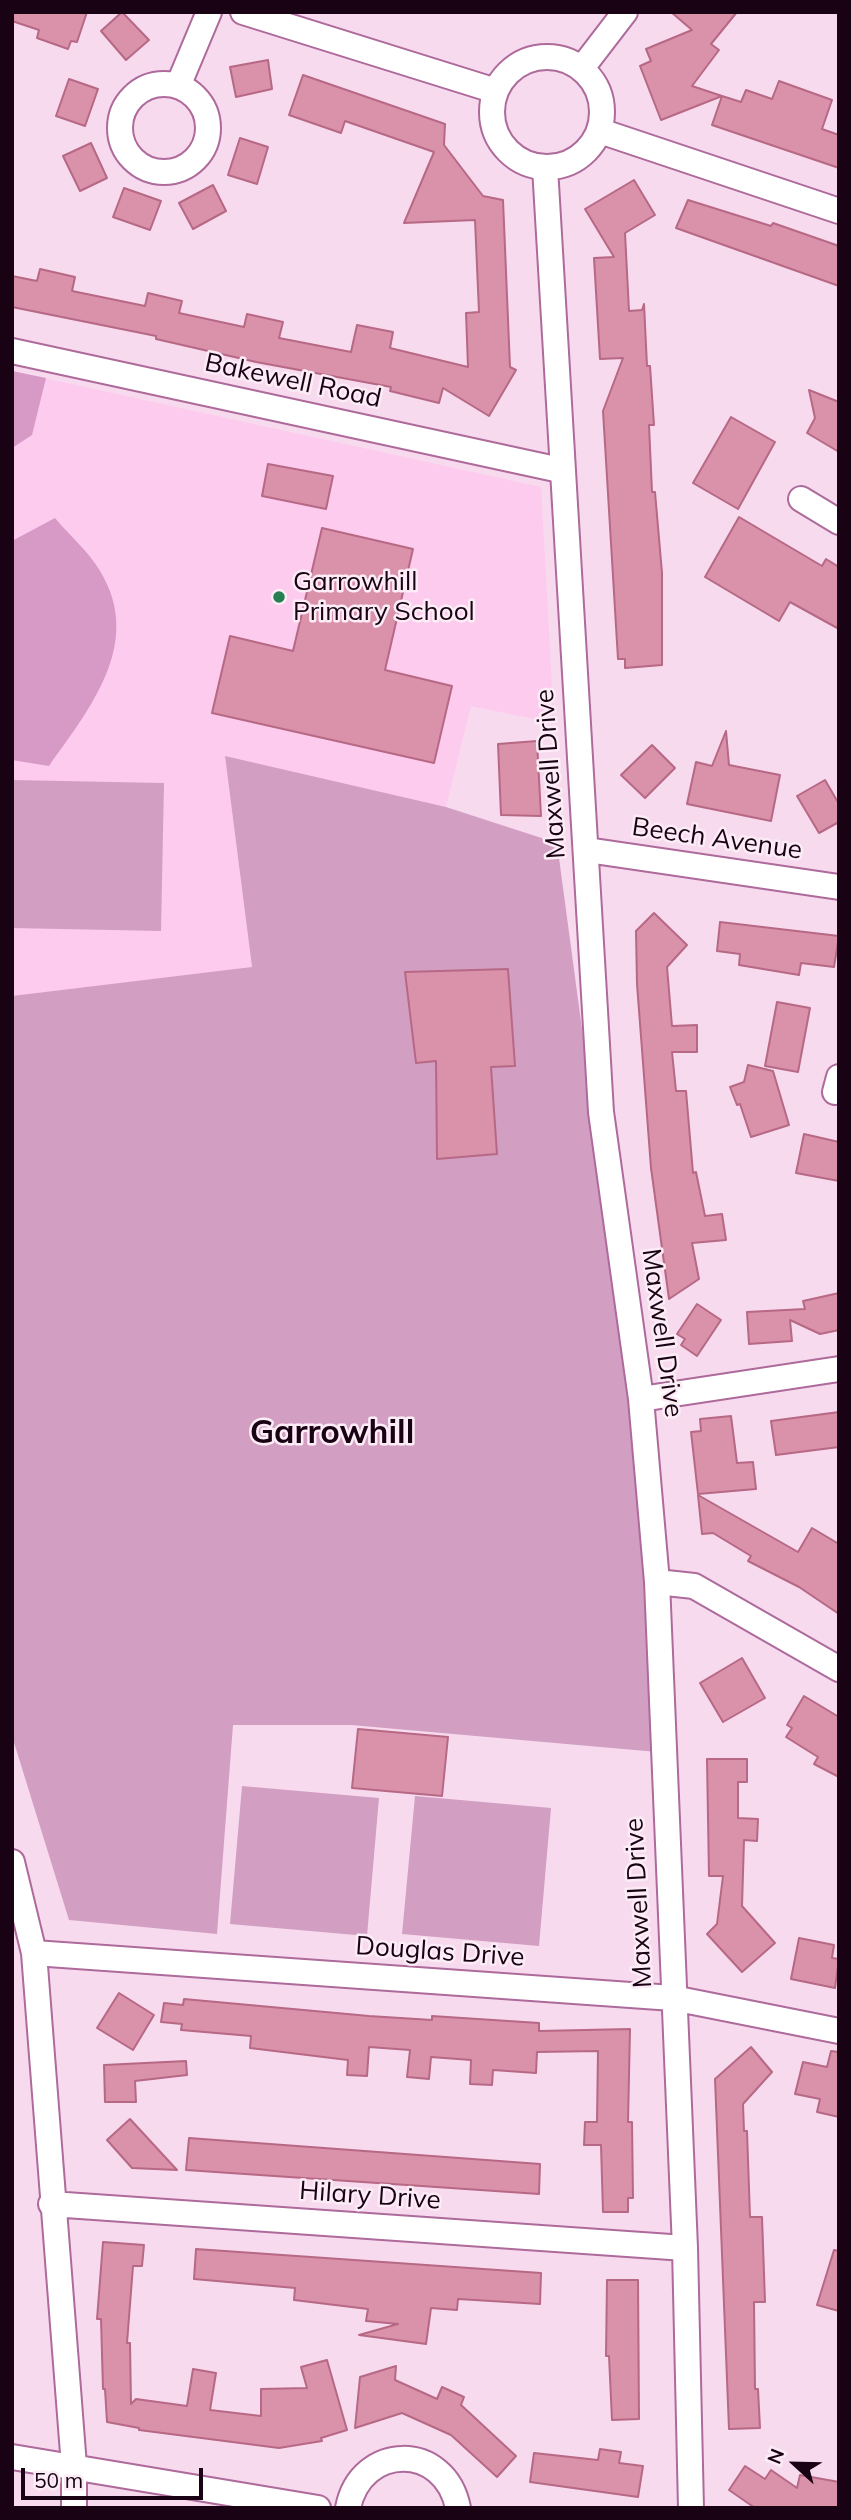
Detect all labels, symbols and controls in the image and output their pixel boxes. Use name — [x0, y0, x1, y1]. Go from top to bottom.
street label: Bakewell Road — [202, 347, 384, 415]
place label: Garrowhill Primary School — [293, 566, 475, 628]
marker: Garrowhill Primary School — [271, 589, 287, 605]
street label: Maxwell Drive — [530, 688, 572, 860]
street label: Beech Avenue — [630, 812, 804, 866]
street label: Maxwell Drive — [635, 1247, 689, 1419]
district label: Garrowhill — [250, 1413, 414, 1453]
street label: Maxwell Drive — [619, 1817, 659, 1989]
street label: Douglas Drive — [355, 1931, 525, 1973]
street label: Hilary Drive — [298, 2176, 442, 2216]
north arrow — [760, 2429, 830, 2499]
text: N — [762, 2445, 789, 2467]
scale bar — [24, 2454, 206, 2498]
text: 50 m — [34, 2467, 83, 2493]

